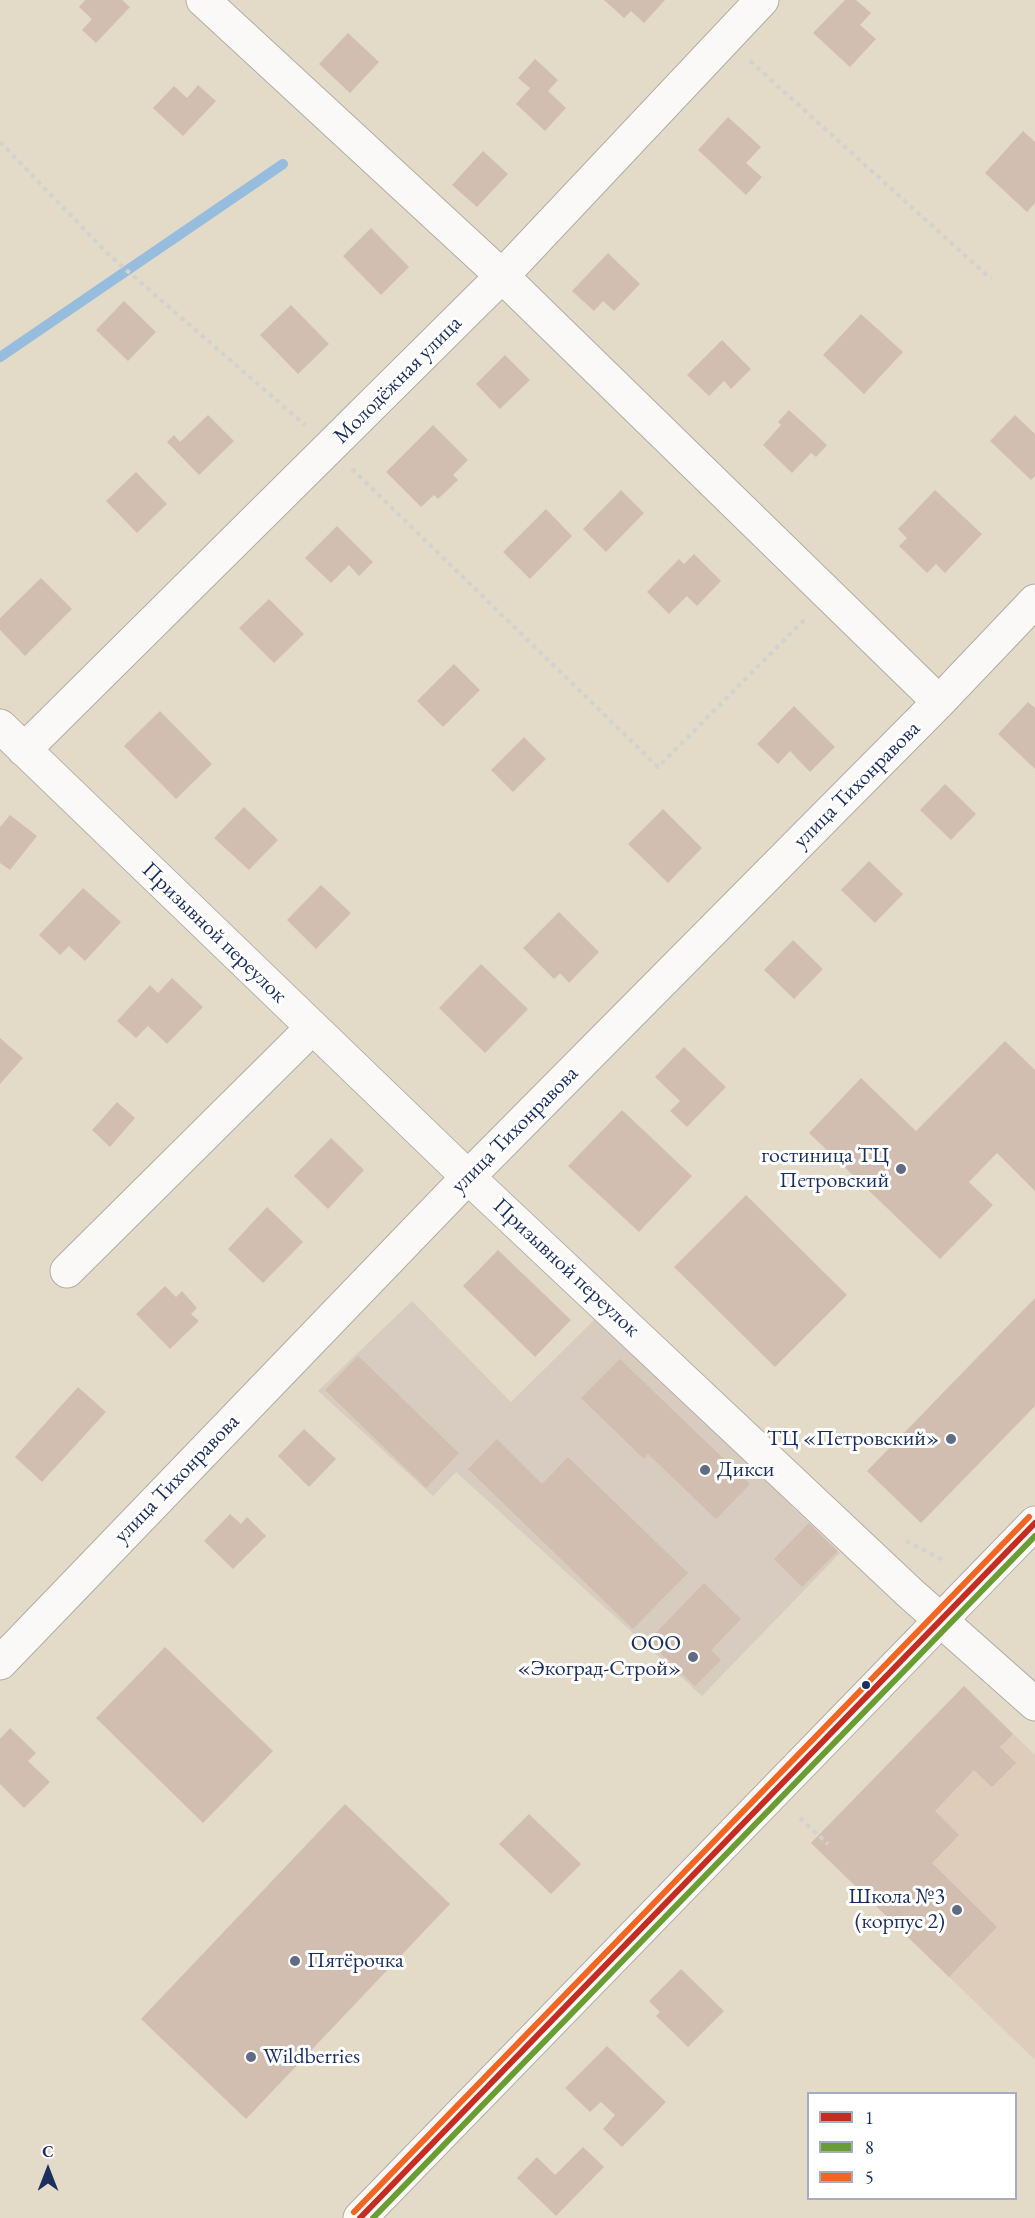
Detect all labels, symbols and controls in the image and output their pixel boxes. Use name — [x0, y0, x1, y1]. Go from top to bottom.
street label: Молодёжная улица — [329, 311, 467, 449]
street label: улица Тихонравова — [788, 716, 926, 854]
street label: Призывной переулок — [136, 857, 292, 1009]
street label: улица Тихонравова — [446, 1061, 584, 1199]
place label: гостиница ТЦ Петровский — [761, 1143, 889, 1194]
marker: гостиница ТЦ Петровский — [894, 1162, 908, 1176]
street label: Призывной переулок — [487, 1193, 645, 1343]
street label: улица Тихонравова — [109, 1409, 245, 1549]
place label: ТЦ «Петровский» — [767, 1426, 939, 1452]
marker: ТЦ «Петровский» — [944, 1432, 958, 1446]
place label: Дикси — [717, 1457, 774, 1483]
marker: Дикси — [698, 1463, 712, 1477]
place label: ООО «Экоград-Строй» — [517, 1631, 681, 1682]
marker: ООО «Экоград-Строй» — [686, 1650, 700, 1664]
unlabelled marker — [860, 1679, 872, 1691]
place label: Школа №3 (корпус 2) — [848, 1884, 945, 1936]
marker: Школа №3 (корпус 2) — [950, 1903, 964, 1917]
place label: Пятёрочка — [307, 1948, 404, 1974]
marker: Пятёрочка — [288, 1954, 302, 1968]
place label: Wildberries — [263, 2044, 360, 2070]
marker: Wildberries — [244, 2050, 258, 2064]
legend — [807, 2092, 1017, 2200]
text: 1 — [865, 2106, 874, 2129]
text: 8 — [865, 2136, 874, 2159]
north arrow — [18, 2140, 78, 2200]
text: С — [42, 2141, 54, 2162]
text: 5 — [865, 2166, 874, 2189]

